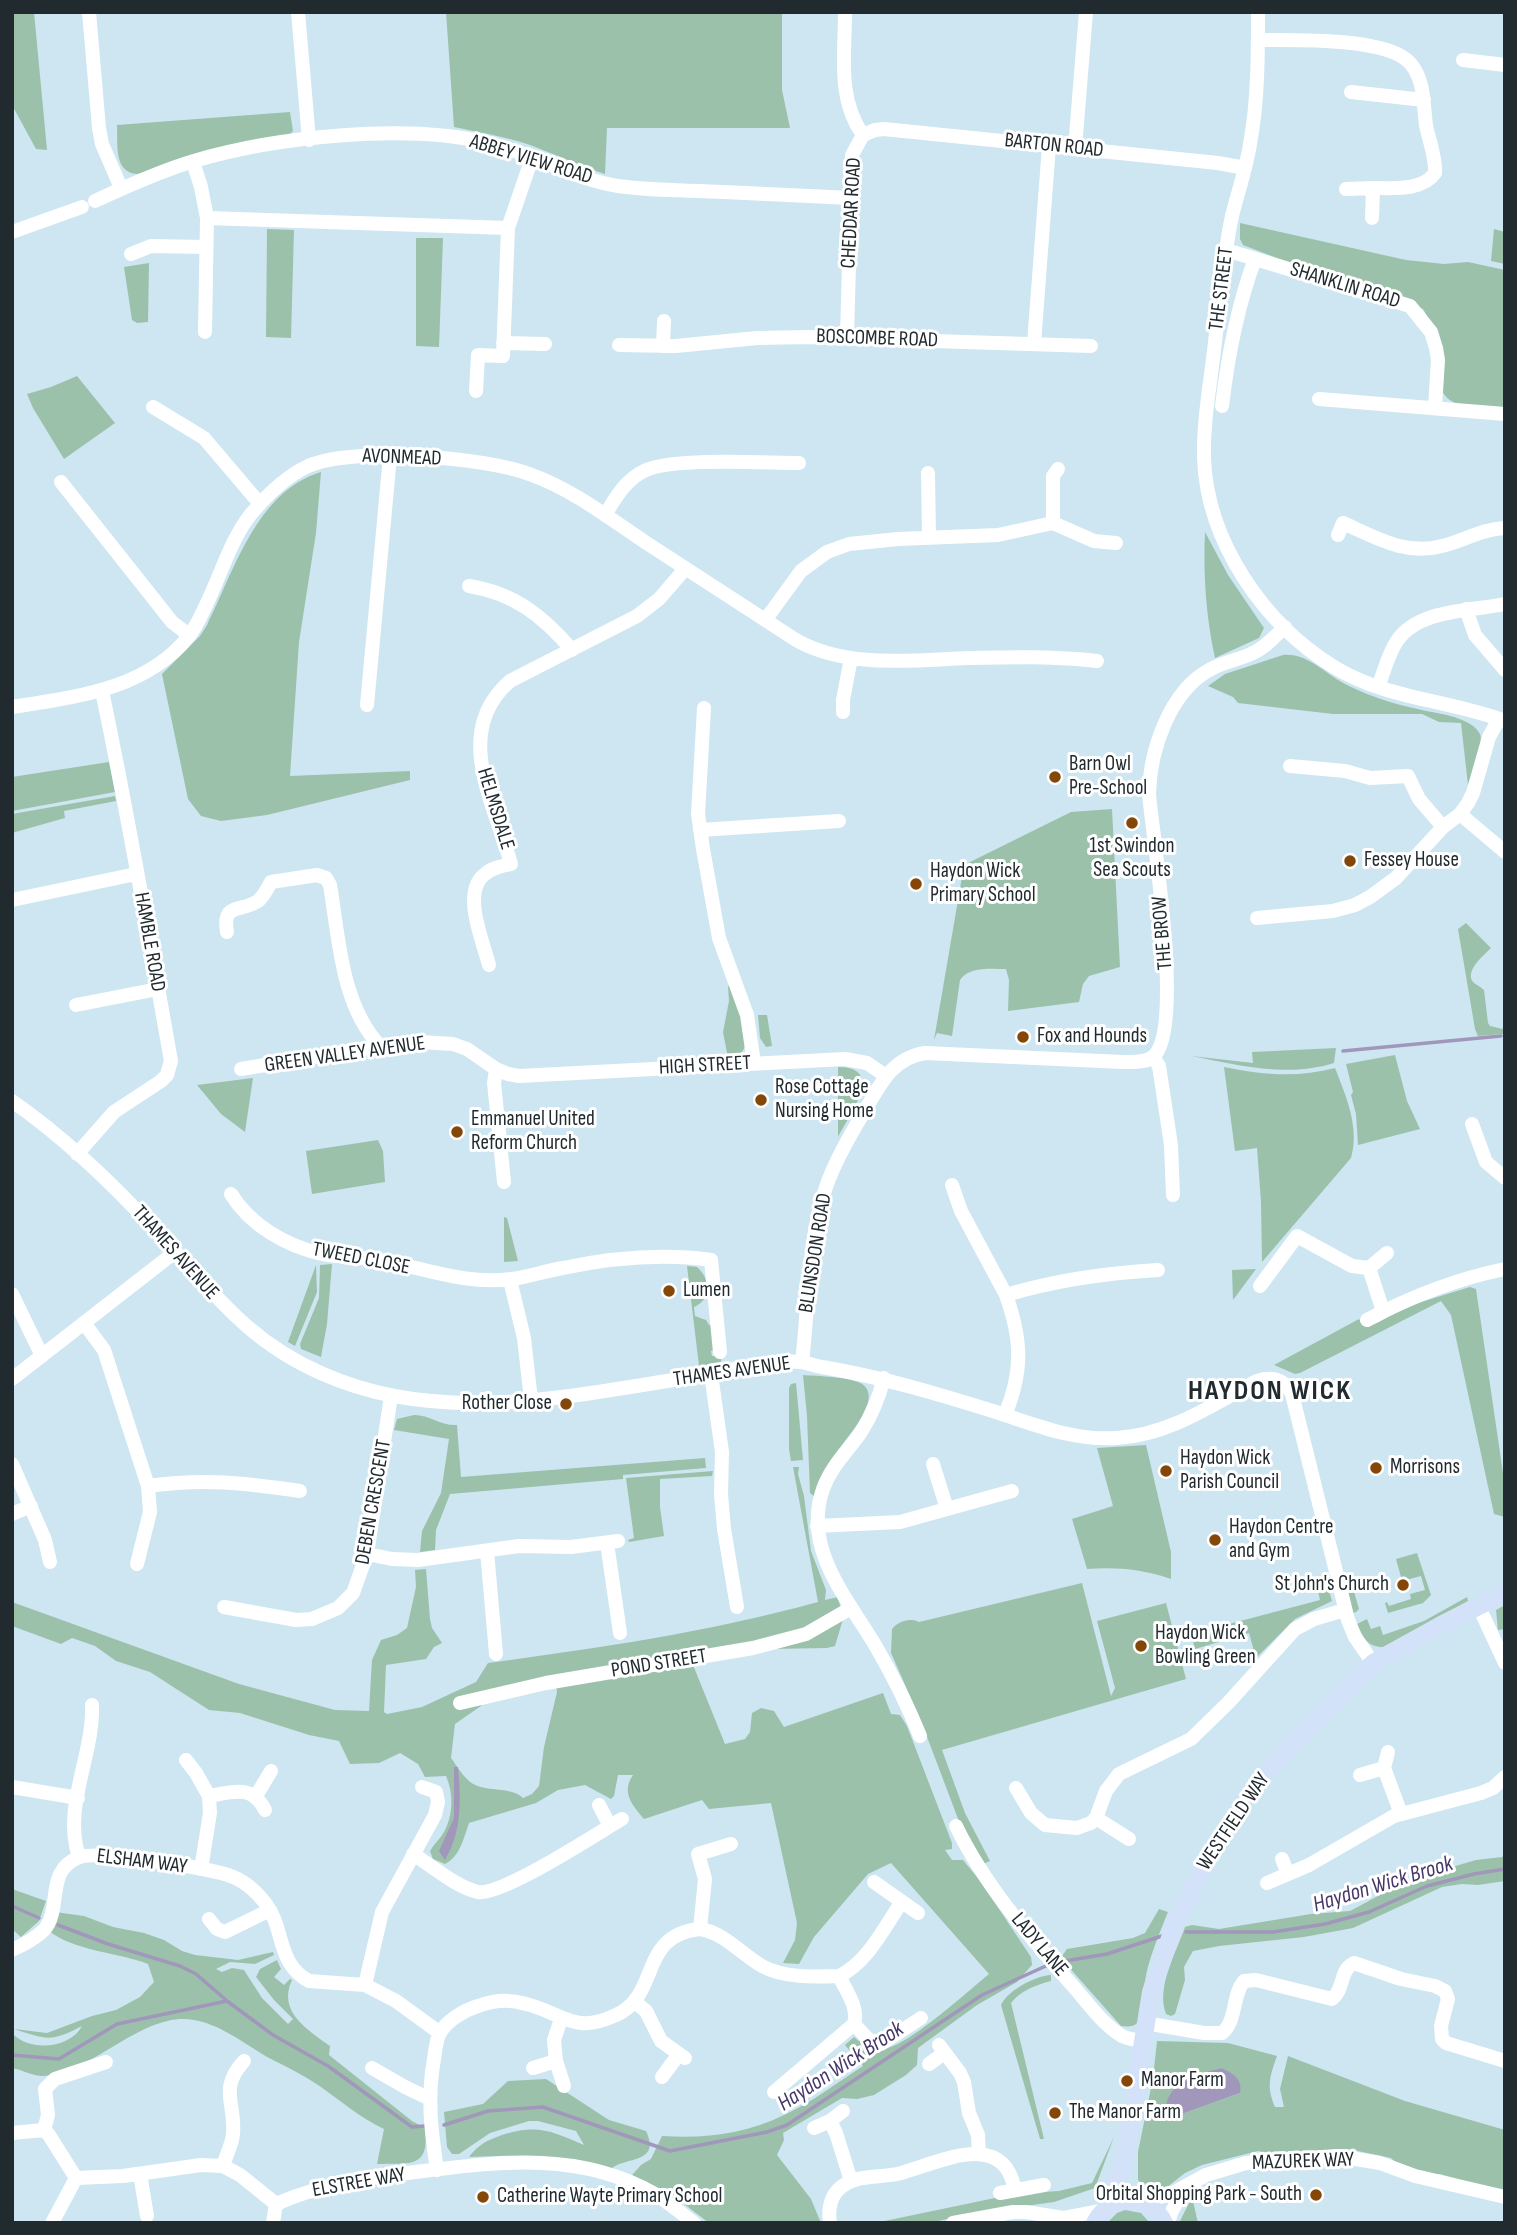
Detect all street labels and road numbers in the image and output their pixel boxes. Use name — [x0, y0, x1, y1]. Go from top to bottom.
street label: BARTON ROAD — [1003, 128, 1105, 164]
street label: ABBEY VIEW ROAD — [467, 129, 595, 191]
street label: CHEDDAR ROAD — [837, 157, 867, 269]
street label: THE STREET — [1204, 246, 1240, 332]
street label: SHANKLIN ROAD — [1287, 257, 1403, 315]
street label: BOSCOMBE ROAD — [816, 324, 938, 354]
street label: AVONMEAD — [362, 444, 442, 472]
street label: HELMSDALE — [471, 765, 519, 853]
street label: HAMBLE ROAD — [128, 890, 170, 994]
street label: THE BROW — [1147, 895, 1179, 971]
street label: GREEN VALLEY AVENUE — [263, 1031, 427, 1079]
street label: HIGH STREET — [658, 1051, 752, 1081]
street label: BLUNSDON ROAD — [794, 1191, 838, 1315]
street label: THAMES AVENUE — [126, 1201, 224, 1305]
street label: TWEED CLOSE — [310, 1237, 412, 1281]
street label: THAMES AVENUE — [672, 1351, 792, 1393]
street label: DEBEN CRESCENT — [351, 1437, 397, 1567]
street label: POND STREET — [609, 1644, 709, 1684]
street label: WESTFIELD WAY — [1192, 1768, 1276, 1876]
street label: ELSHAM WAY — [95, 1844, 189, 1880]
street label: LADY LANE — [1005, 1908, 1073, 1982]
street label: MAZUREK WAY — [1252, 2148, 1354, 2176]
street label: ELSTREE WAY — [310, 2162, 408, 2204]

